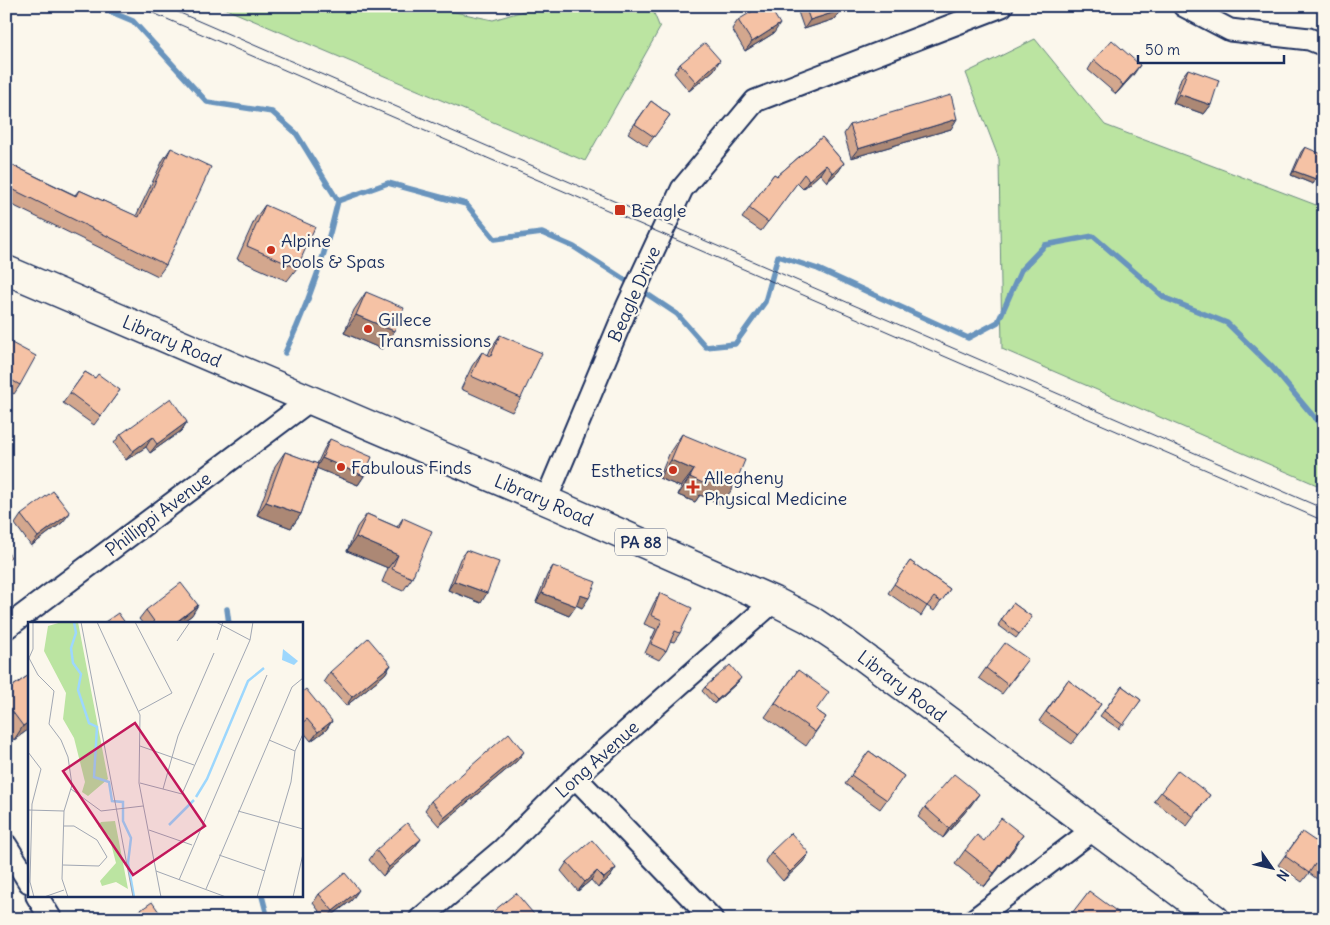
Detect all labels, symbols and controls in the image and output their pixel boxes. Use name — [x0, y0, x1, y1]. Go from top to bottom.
scale bar — [1138, 32, 1284, 64]
text: 50 m — [1145, 40, 1180, 59]
place label: Beagle — [631, 199, 686, 222]
marker: Beagle — [613, 203, 627, 217]
place label: Alpine Pools & Spas — [281, 229, 385, 273]
street label: Beagle Drive — [603, 243, 665, 345]
marker: Alpine Pools & Spas — [265, 244, 277, 256]
place label: Gillece Transmissions — [378, 308, 491, 352]
street label: Library Road — [119, 310, 225, 372]
marker: Gillece Transmissions — [362, 323, 374, 335]
place label: Fabulous Finds — [351, 456, 472, 479]
place label: Esthetics — [591, 459, 663, 482]
marker: Fabulous Finds — [335, 461, 347, 473]
marker: Esthetics — [667, 464, 679, 476]
place label: Allegheny Physical Medicine — [704, 466, 847, 510]
street label: Phillippi Avenue — [101, 467, 215, 561]
street label: Library Road — [491, 469, 597, 531]
marker: Allegheny Physical Medicine — [686, 480, 700, 494]
road number: PA 88 — [615, 528, 667, 556]
inset map — [28, 622, 302, 898]
street label: Library Road — [853, 645, 951, 727]
street label: Long Avenue — [550, 715, 644, 803]
north arrow — [1248, 842, 1298, 892]
text: N — [1273, 866, 1293, 884]

